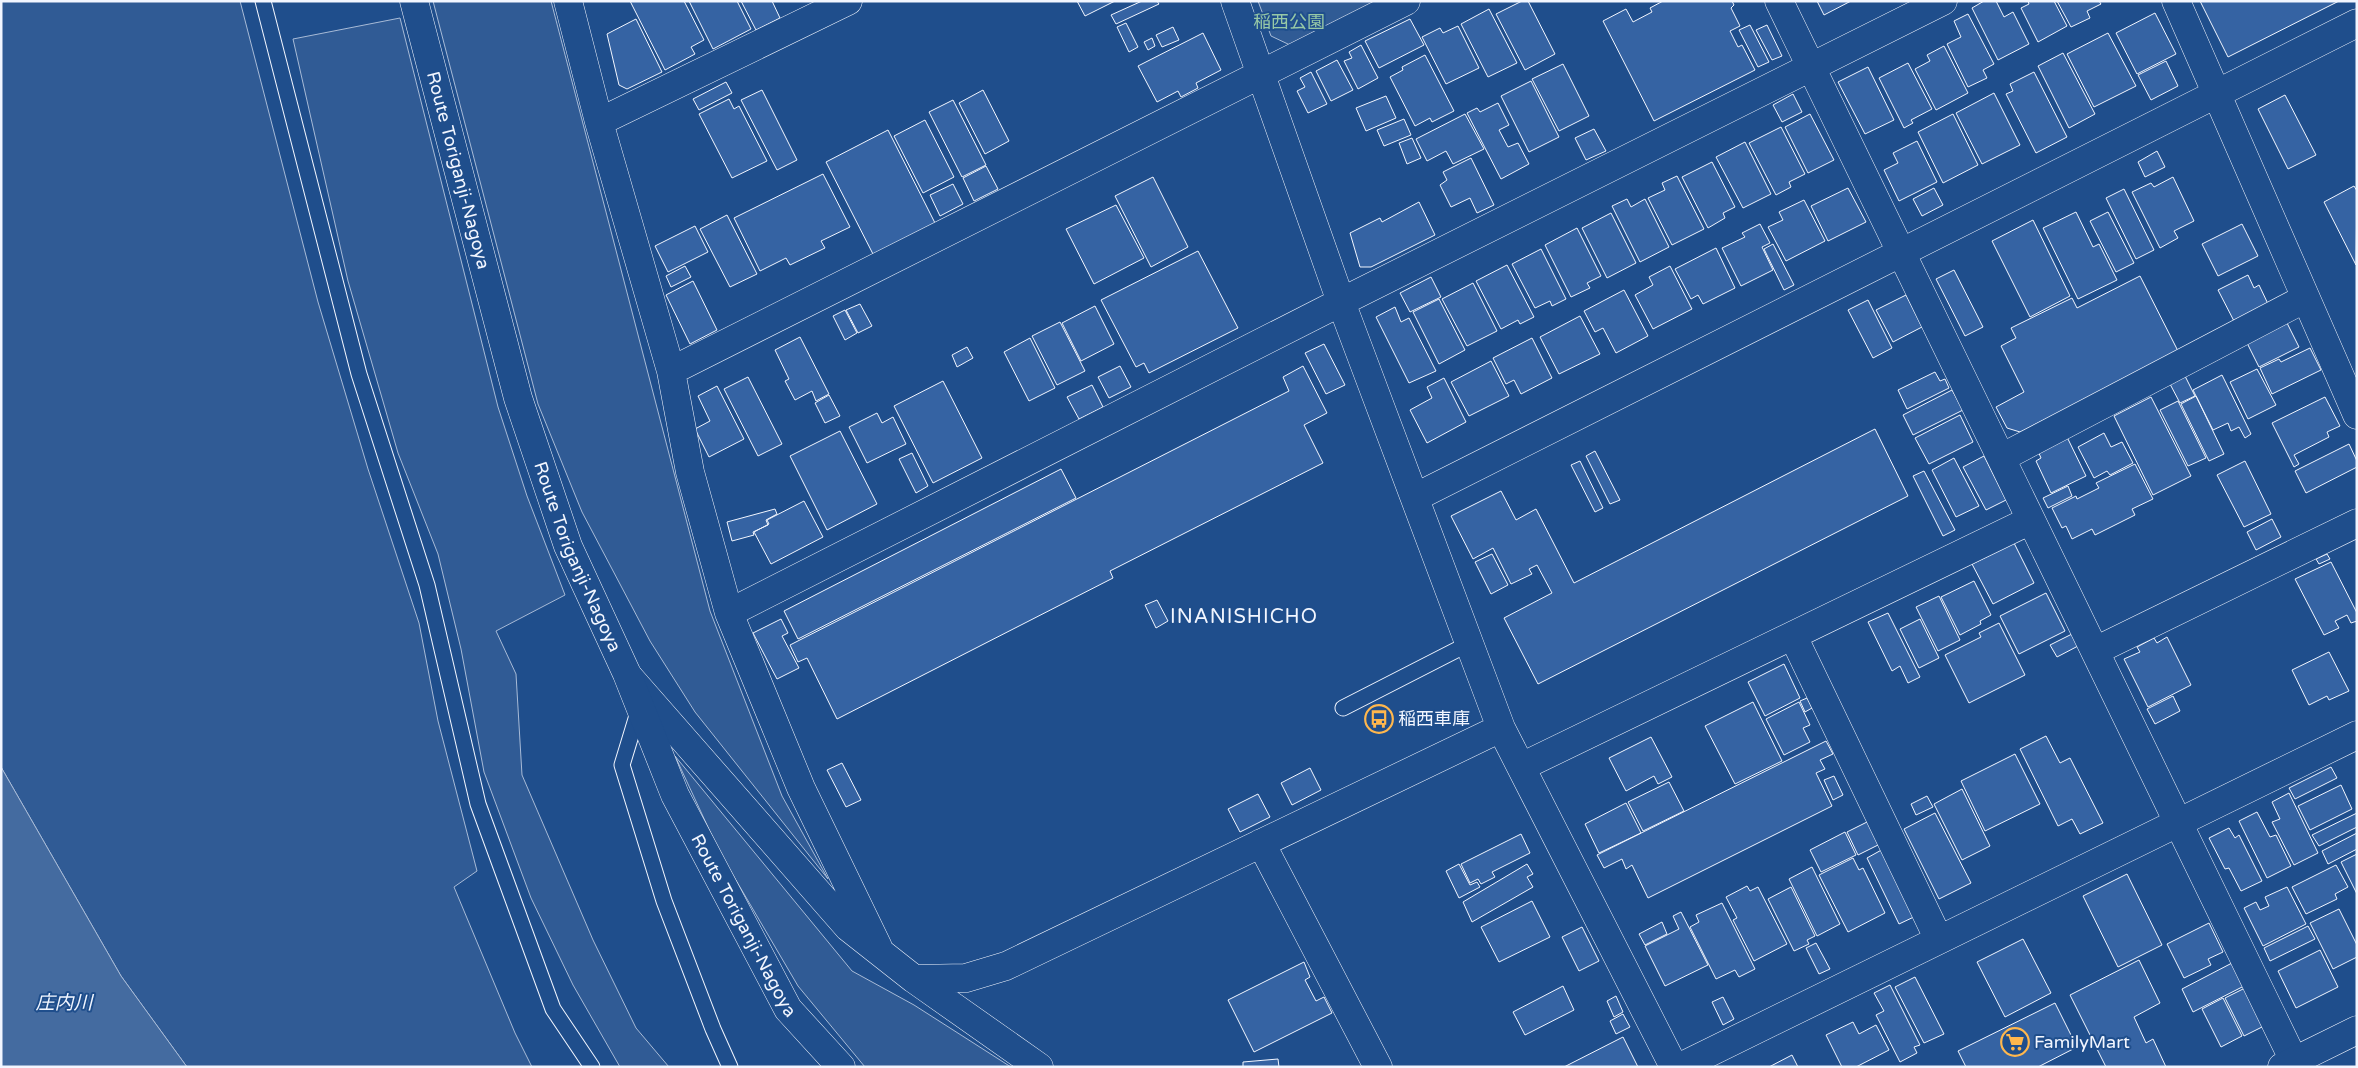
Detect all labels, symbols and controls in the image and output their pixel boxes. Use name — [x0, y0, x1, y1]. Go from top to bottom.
park label: 稲西公園 — [1253, 11, 1325, 33]
street label: Route Toriganji-Nagoya — [422, 69, 495, 272]
street label: Route Toriganji-Nagoya — [529, 459, 626, 655]
district label: INANISHICHO — [1170, 605, 1318, 629]
bus stop icon: 稲西車庫 — [1364, 704, 1394, 734]
place label: 稲西車庫 — [1398, 708, 1470, 730]
street label: Route Toriganji-Nagoya — [686, 830, 801, 1022]
water label: 庄内川 — [35, 992, 94, 1014]
supermarket icon: FamilyMart — [2000, 1027, 2030, 1057]
place label: FamilyMart — [2034, 1031, 2130, 1053]

